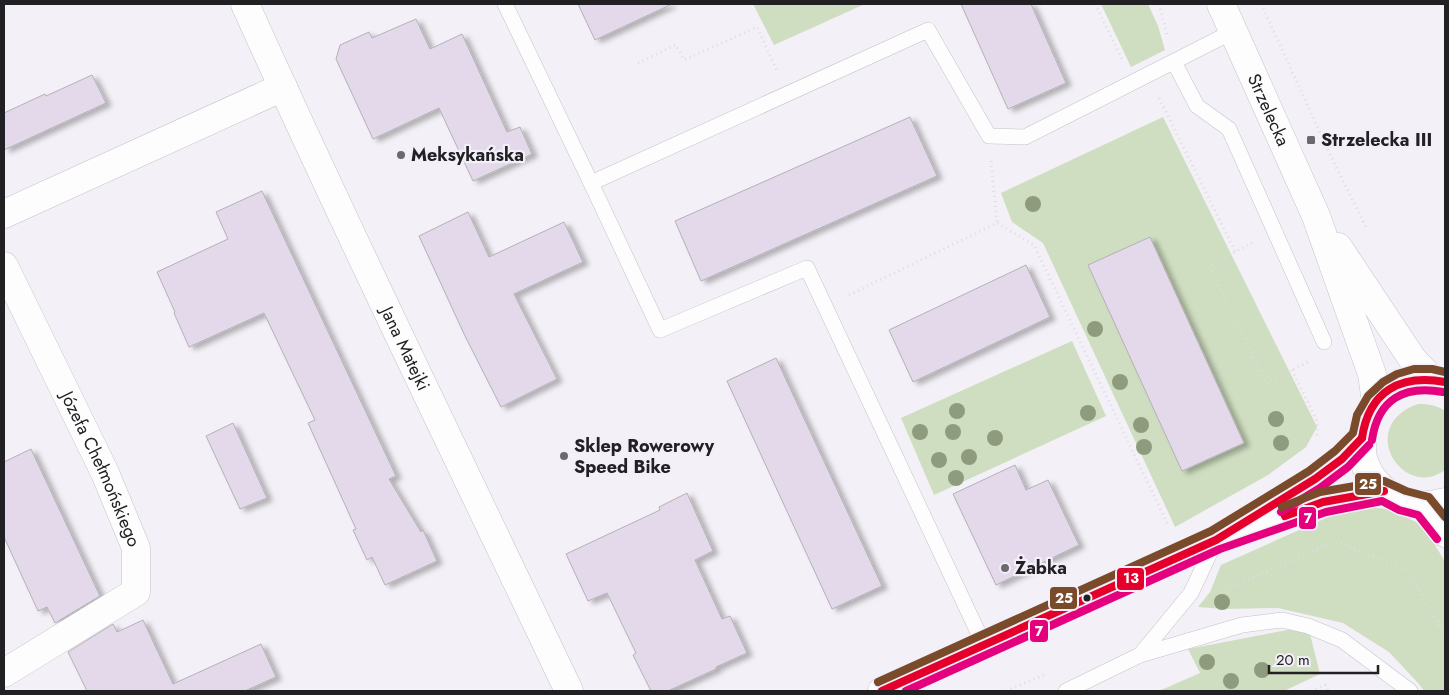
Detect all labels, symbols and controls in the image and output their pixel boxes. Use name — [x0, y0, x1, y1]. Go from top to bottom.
street label: Strzelecka — [1241, 69, 1296, 150]
place label: Strzelecka III — [1321, 127, 1432, 153]
marker: Strzelecka III — [1305, 134, 1317, 146]
place label: Meksykańska — [411, 142, 524, 168]
marker: Meksykańska — [395, 149, 407, 161]
street label: Jana Matejki — [373, 300, 436, 395]
street label: Józefa Chełmońskiego — [53, 385, 147, 551]
place label: Sklep Rowerowy Speed Bike — [574, 433, 715, 480]
marker: Sklep Rowerowy Speed Bike — [558, 450, 570, 462]
line badge: 25 — [1354, 472, 1382, 496]
text: 25 — [1359, 474, 1377, 494]
line badge: 7 — [1298, 506, 1317, 530]
text: 7 — [1304, 508, 1313, 528]
place label: Żabka — [1015, 555, 1067, 581]
marker: Żabka — [999, 562, 1011, 574]
line badge: 13 — [1116, 567, 1145, 591]
text: 13 — [1123, 568, 1139, 588]
line badge: 25 — [1049, 586, 1078, 610]
text: 25 — [1055, 588, 1073, 608]
unlabelled marker — [1082, 593, 1092, 603]
line badge: 7 — [1029, 619, 1049, 643]
text: 7 — [1035, 621, 1044, 641]
scale bar — [1269, 642, 1378, 674]
text: 20 m — [1276, 649, 1310, 671]

